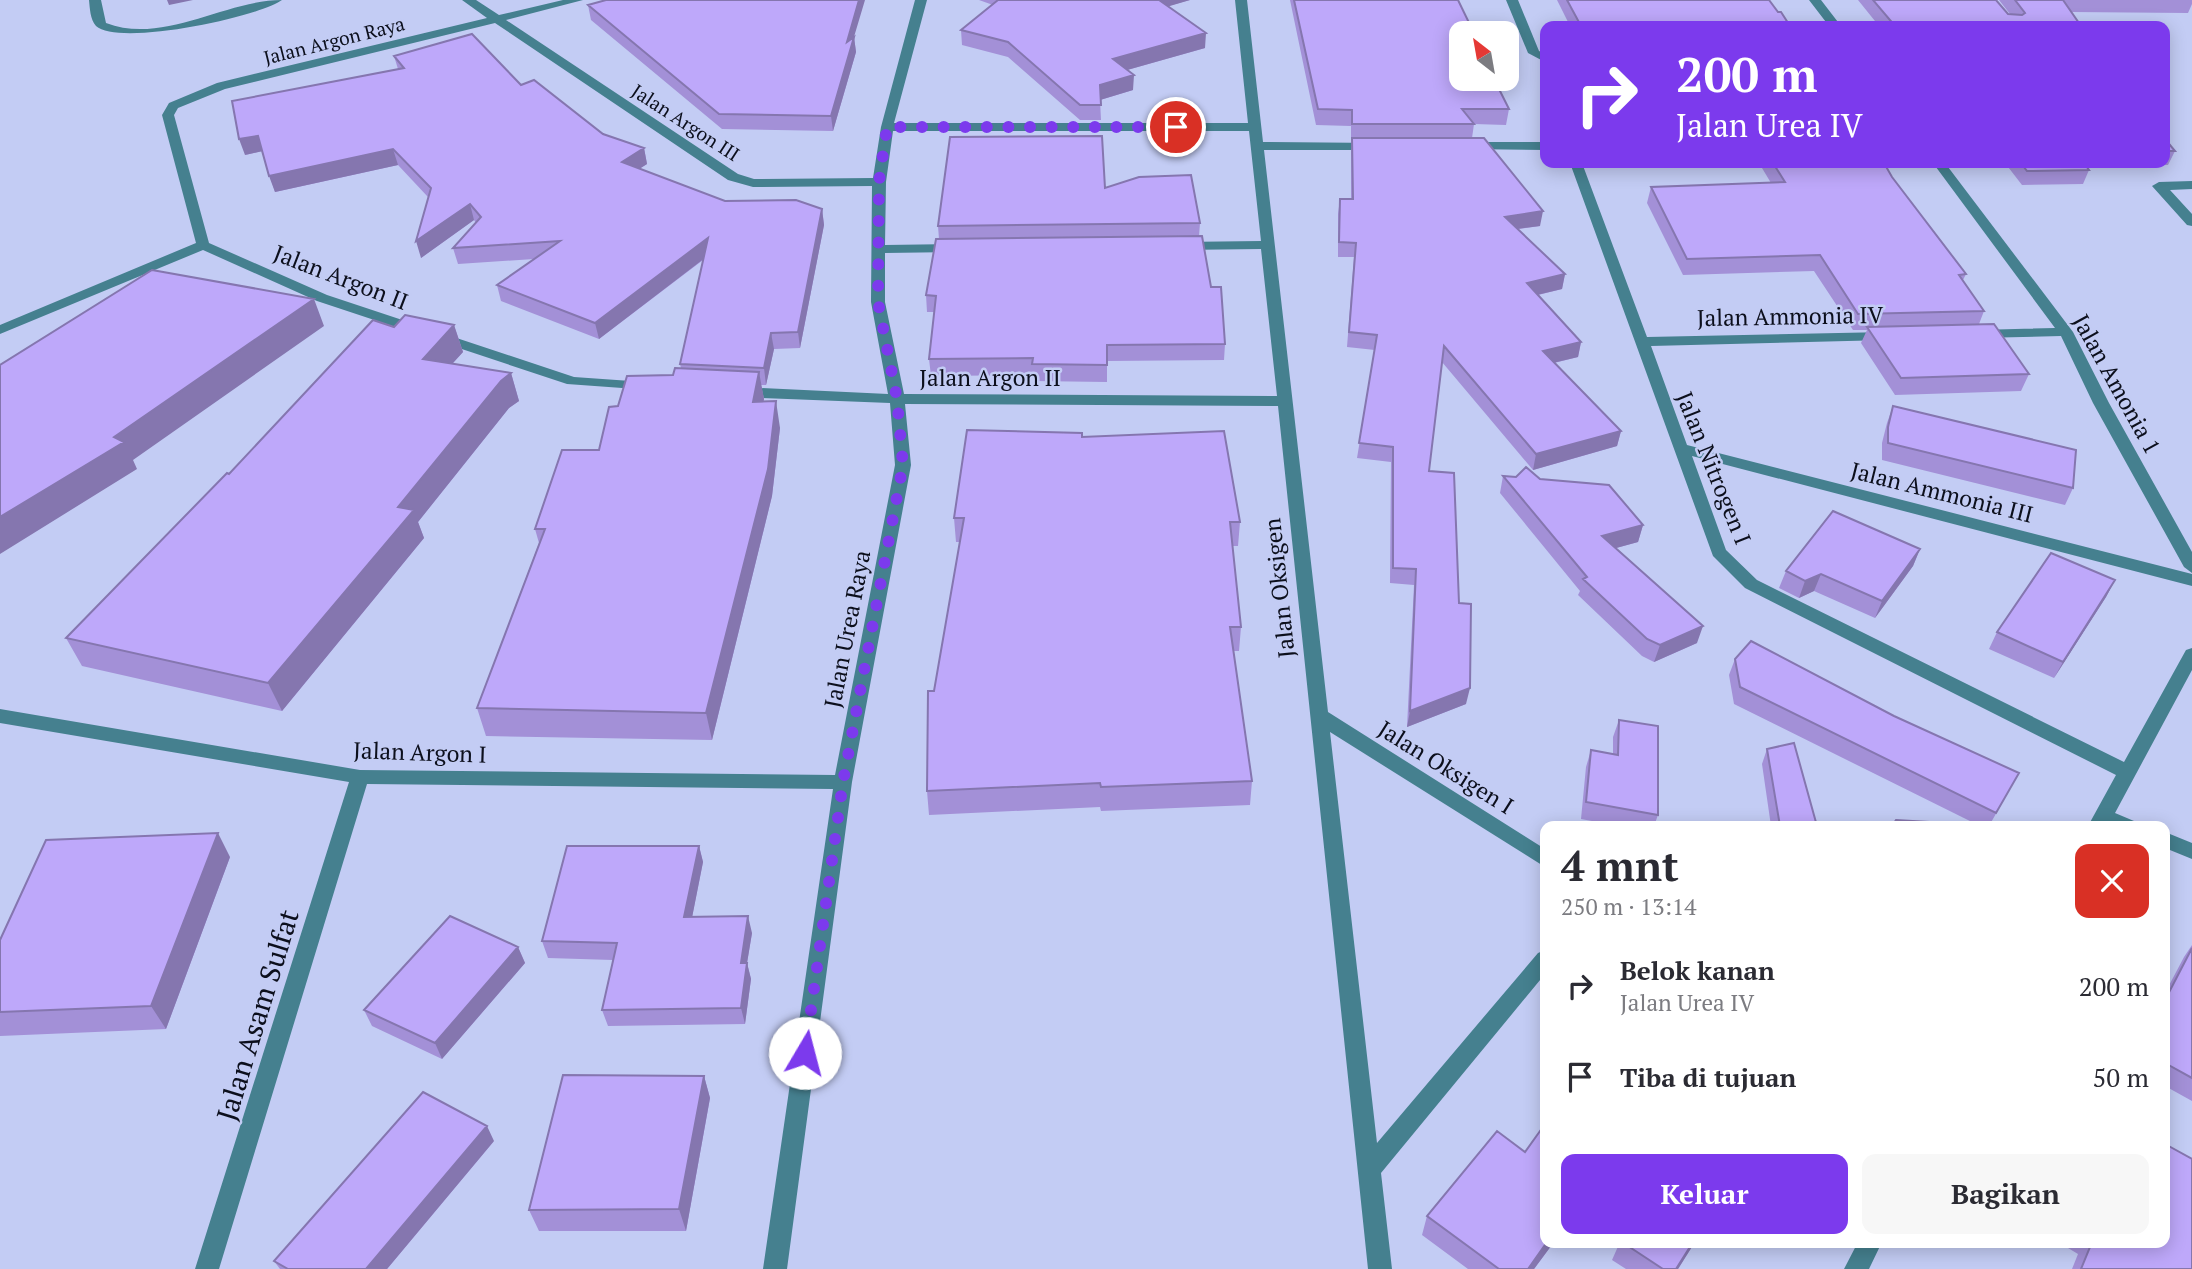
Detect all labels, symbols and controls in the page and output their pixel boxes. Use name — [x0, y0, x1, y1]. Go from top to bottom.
street label: Jalan Argon Raya — [261, 10, 408, 70]
north arrow — [1449, 21, 1519, 91]
map controls — [1449, 21, 1519, 91]
text: 200 m — [1676, 41, 1818, 106]
icon: right — [1561, 49, 1652, 140]
street label: Jalan Argon III — [627, 78, 745, 166]
pin — [1146, 97, 1206, 157]
text: Jalan Urea IV — [1676, 104, 1863, 146]
icon: arrive — [1157, 108, 1195, 146]
street label: Jalan Argon II — [269, 237, 413, 317]
street label: Jalan Ammonia IV — [1696, 299, 1884, 333]
street label: Jalan Amonia 1 — [2066, 309, 2168, 459]
street label: Jalan Argon II — [919, 362, 1061, 393]
street label: Jalan Nitrogen I — [1669, 387, 1759, 549]
street label: Jalan Ammonia III — [1848, 454, 2036, 530]
street label: Jalan Oksigen — [1256, 516, 1302, 659]
street label: Jalan Urea Raya — [817, 547, 878, 710]
street label: Jalan Oksigen I — [1372, 713, 1520, 821]
street label: Jalan Argon I — [353, 734, 487, 770]
text: 4 mnt — [1561, 837, 1679, 893]
button: close — [2075, 844, 2149, 918]
text: 250 m · 13:14 — [1561, 891, 1696, 922]
street label: Jalan Asam Sulfat — [207, 904, 307, 1125]
text: Belok kanan — [1620, 953, 1775, 987]
icon: right — [1561, 967, 1599, 1005]
text: 200 m — [2079, 969, 2149, 1003]
text: Jalan Urea IV — [1620, 987, 1754, 1018]
position arrow — [768, 1016, 842, 1090]
icon: arrive — [1561, 1058, 1599, 1096]
text: Tiba di tujuan — [1620, 1060, 1796, 1094]
text: 50 m — [2093, 1060, 2149, 1094]
button: Keluar — [1561, 1154, 1848, 1234]
button: Bagikan — [1862, 1154, 2149, 1234]

